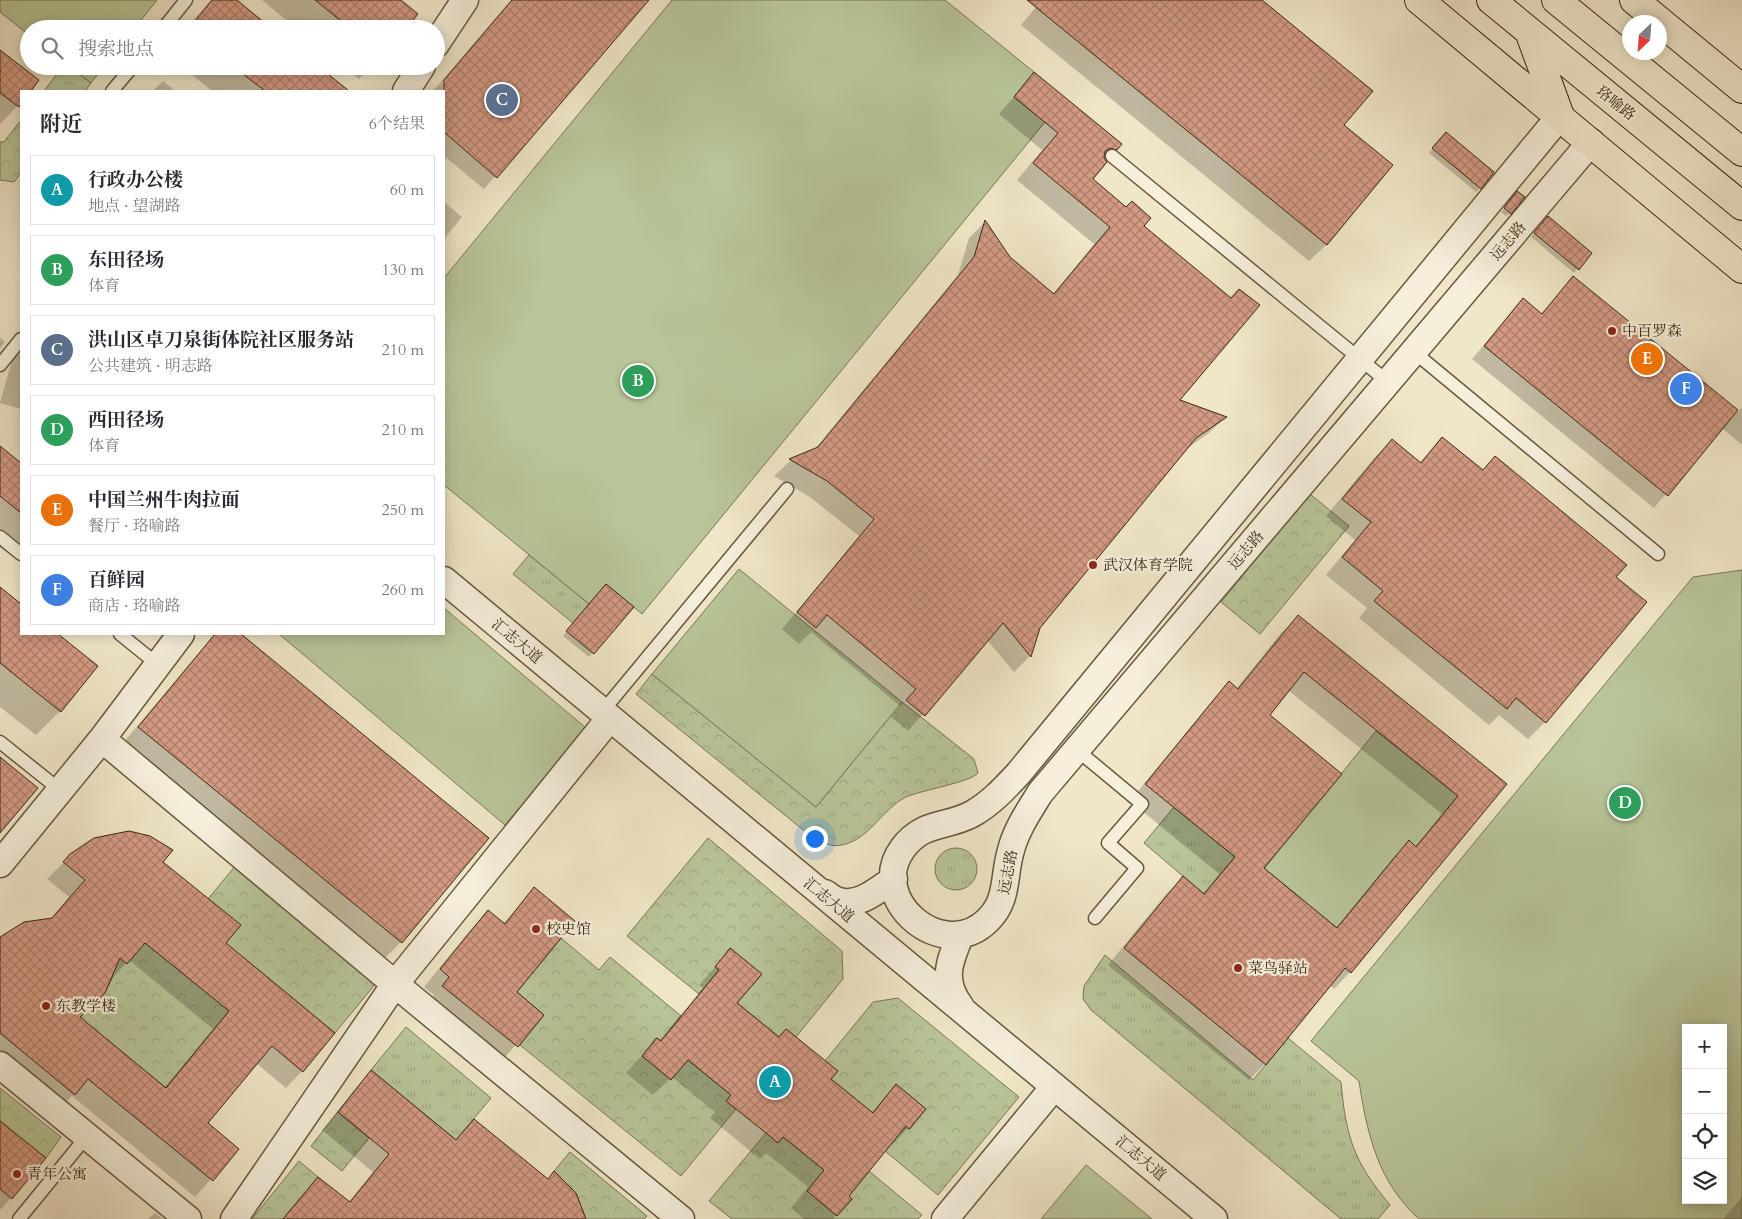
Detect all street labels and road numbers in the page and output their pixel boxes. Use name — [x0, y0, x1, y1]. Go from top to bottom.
street label: 珞喻路 — [1592, 81, 1640, 125]
street label: 远志路 — [1486, 217, 1530, 265]
street label: 远志路 — [1224, 526, 1268, 574]
street label: 汇志大道 — [488, 614, 546, 668]
street label: 远志路 — [994, 848, 1022, 896]
street label: 汇志大道 — [800, 873, 858, 927]
street label: 汇志大道 — [1112, 1131, 1170, 1185]

